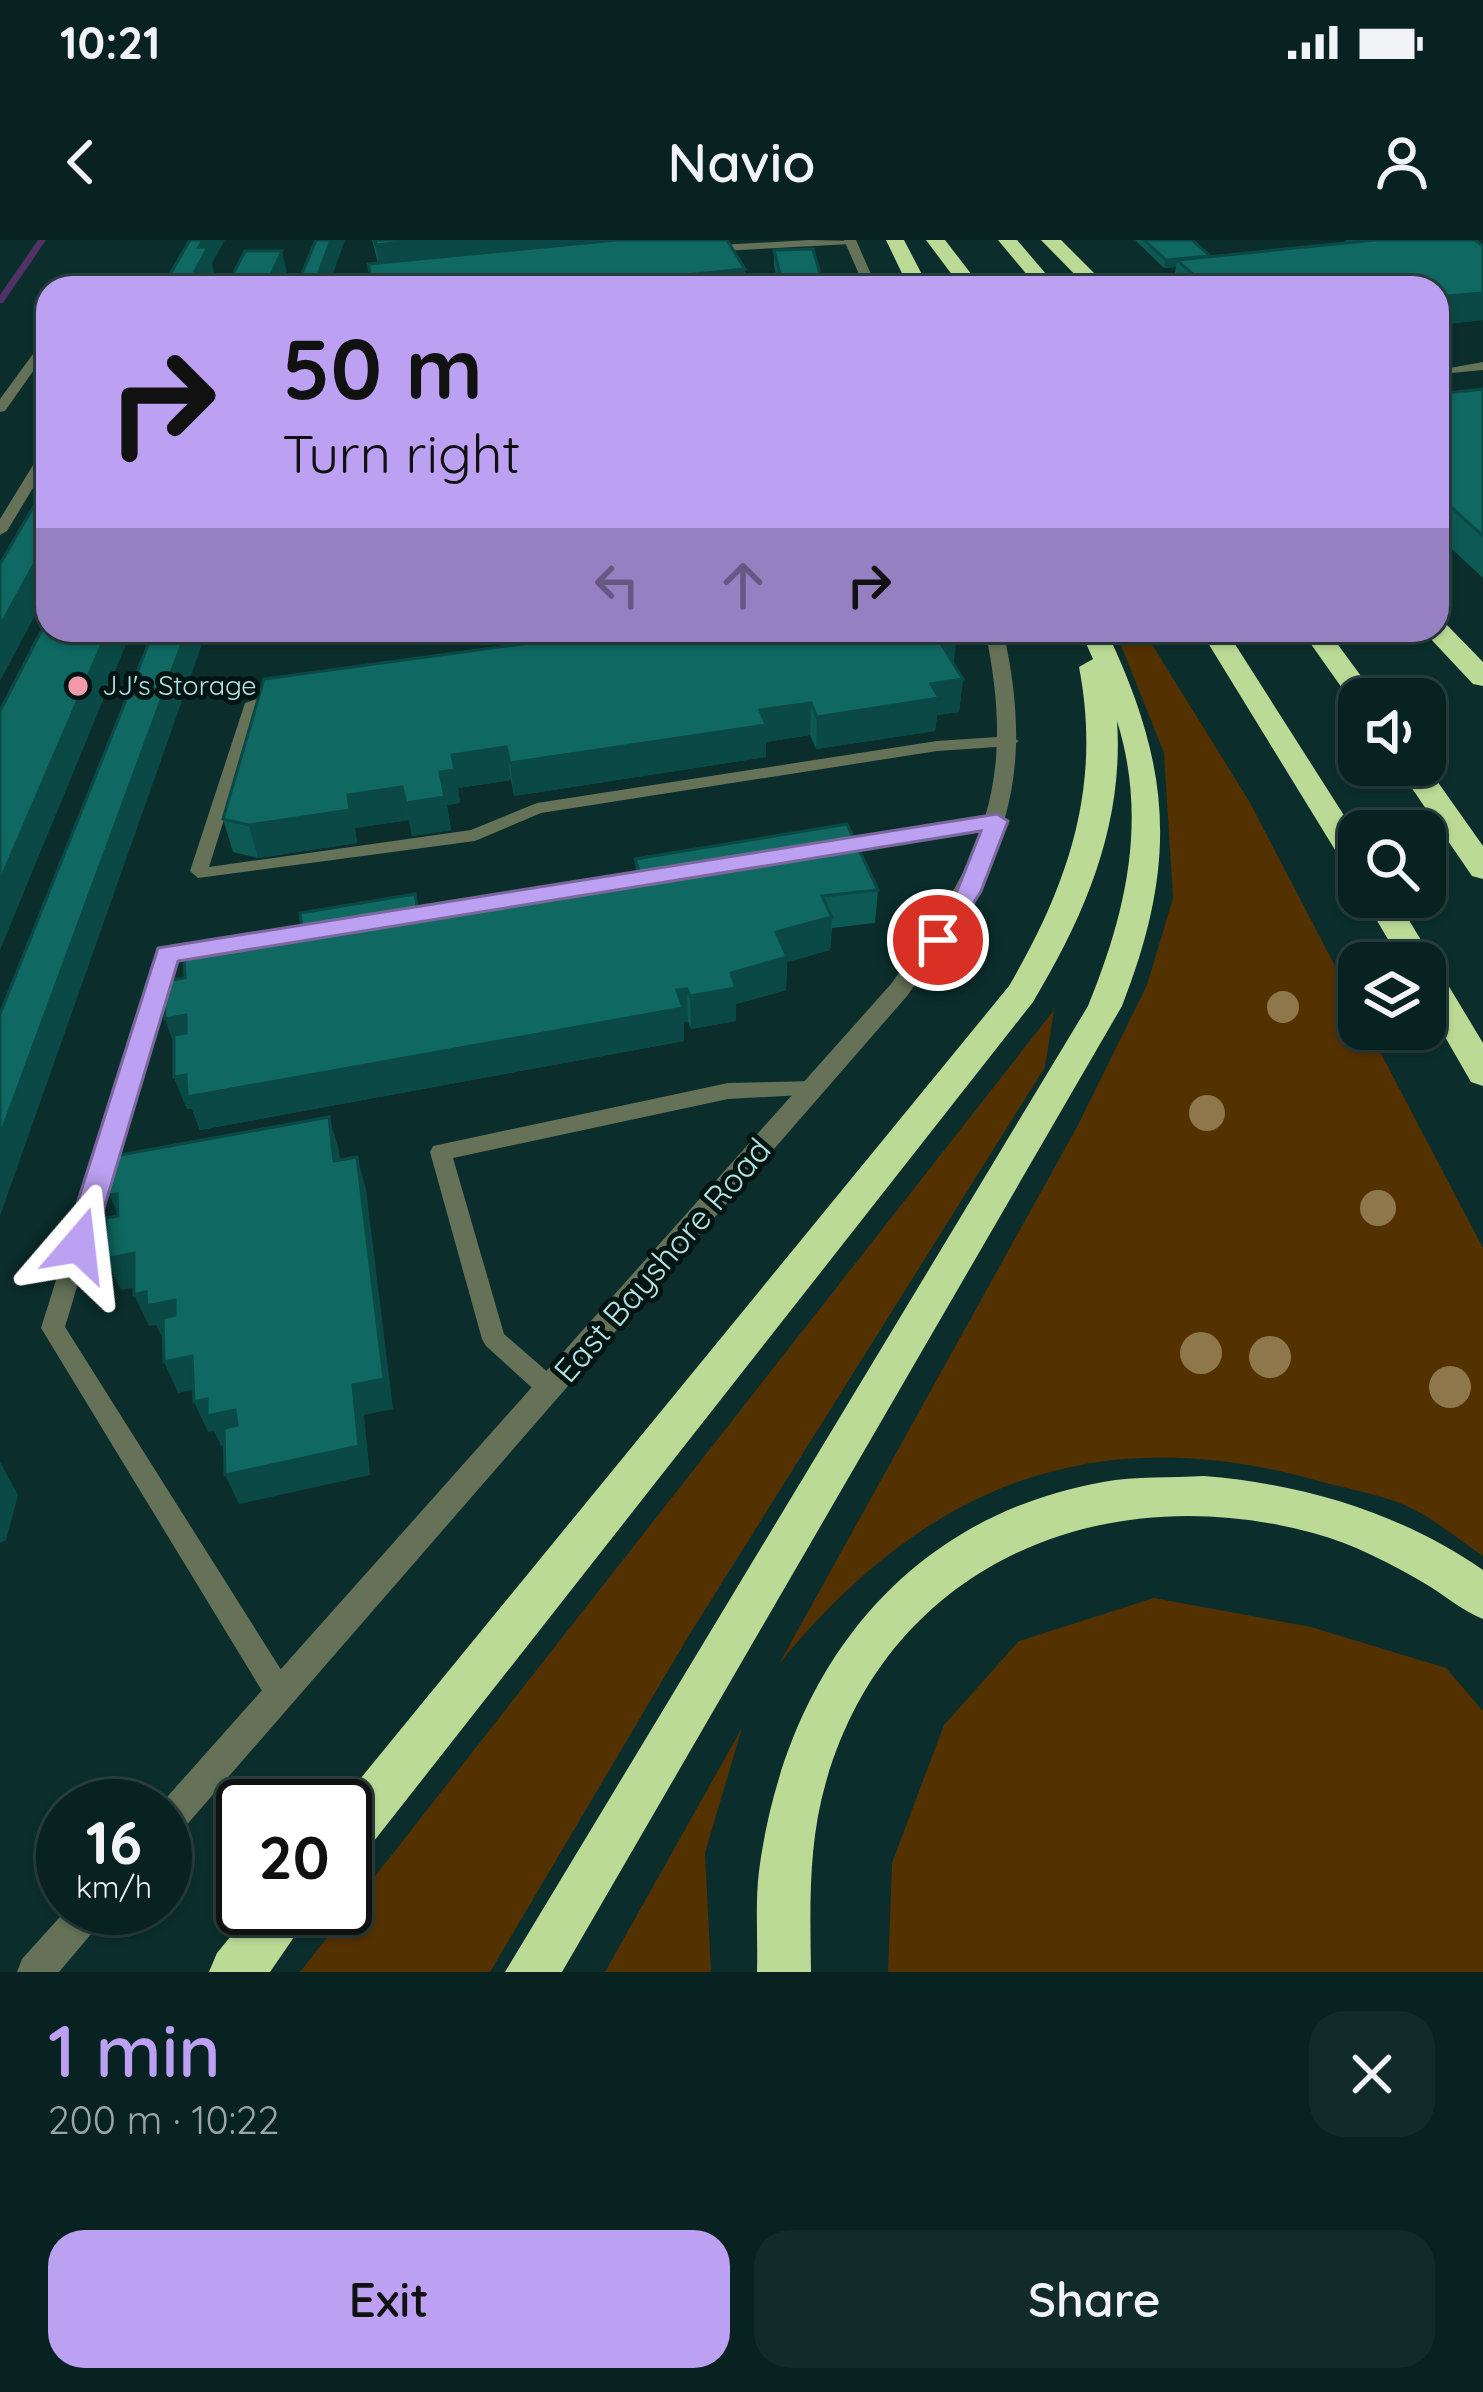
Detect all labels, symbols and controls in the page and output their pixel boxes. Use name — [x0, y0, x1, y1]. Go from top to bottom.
text: 10:21 — [60, 14, 161, 70]
text: Navio — [668, 128, 815, 196]
icon: back — [48, 129, 114, 195]
icon: person — [1369, 129, 1435, 195]
text: 50 m — [282, 315, 483, 420]
icon: right — [84, 324, 240, 480]
text: Turn right — [282, 419, 521, 487]
icon: left — [584, 552, 650, 618]
icon: ahead — [710, 552, 776, 618]
icon: right — [836, 552, 902, 618]
place label: JJ's Storage — [102, 668, 257, 702]
marker: JJ's Storage — [65, 673, 91, 699]
map controls — [1338, 678, 1446, 1050]
button: sound — [1338, 678, 1446, 786]
button: search — [1338, 810, 1446, 918]
pin — [887, 889, 989, 991]
icon: arrive — [905, 907, 971, 973]
button: layers — [1338, 942, 1446, 1050]
street label: East Bayshore Road — [544, 1129, 779, 1390]
position arrow — [16, 1182, 142, 1308]
speed limit sign: 20 — [216, 1779, 372, 1935]
text: 16 — [86, 1804, 142, 1879]
text: km/h — [76, 1868, 152, 1906]
text: 1 min — [48, 2005, 221, 2095]
button: close — [1309, 2011, 1435, 2137]
text: 200 m · 10:22 — [48, 2095, 279, 2144]
button: Exit — [48, 2230, 730, 2368]
button: Share — [754, 2230, 1435, 2368]

